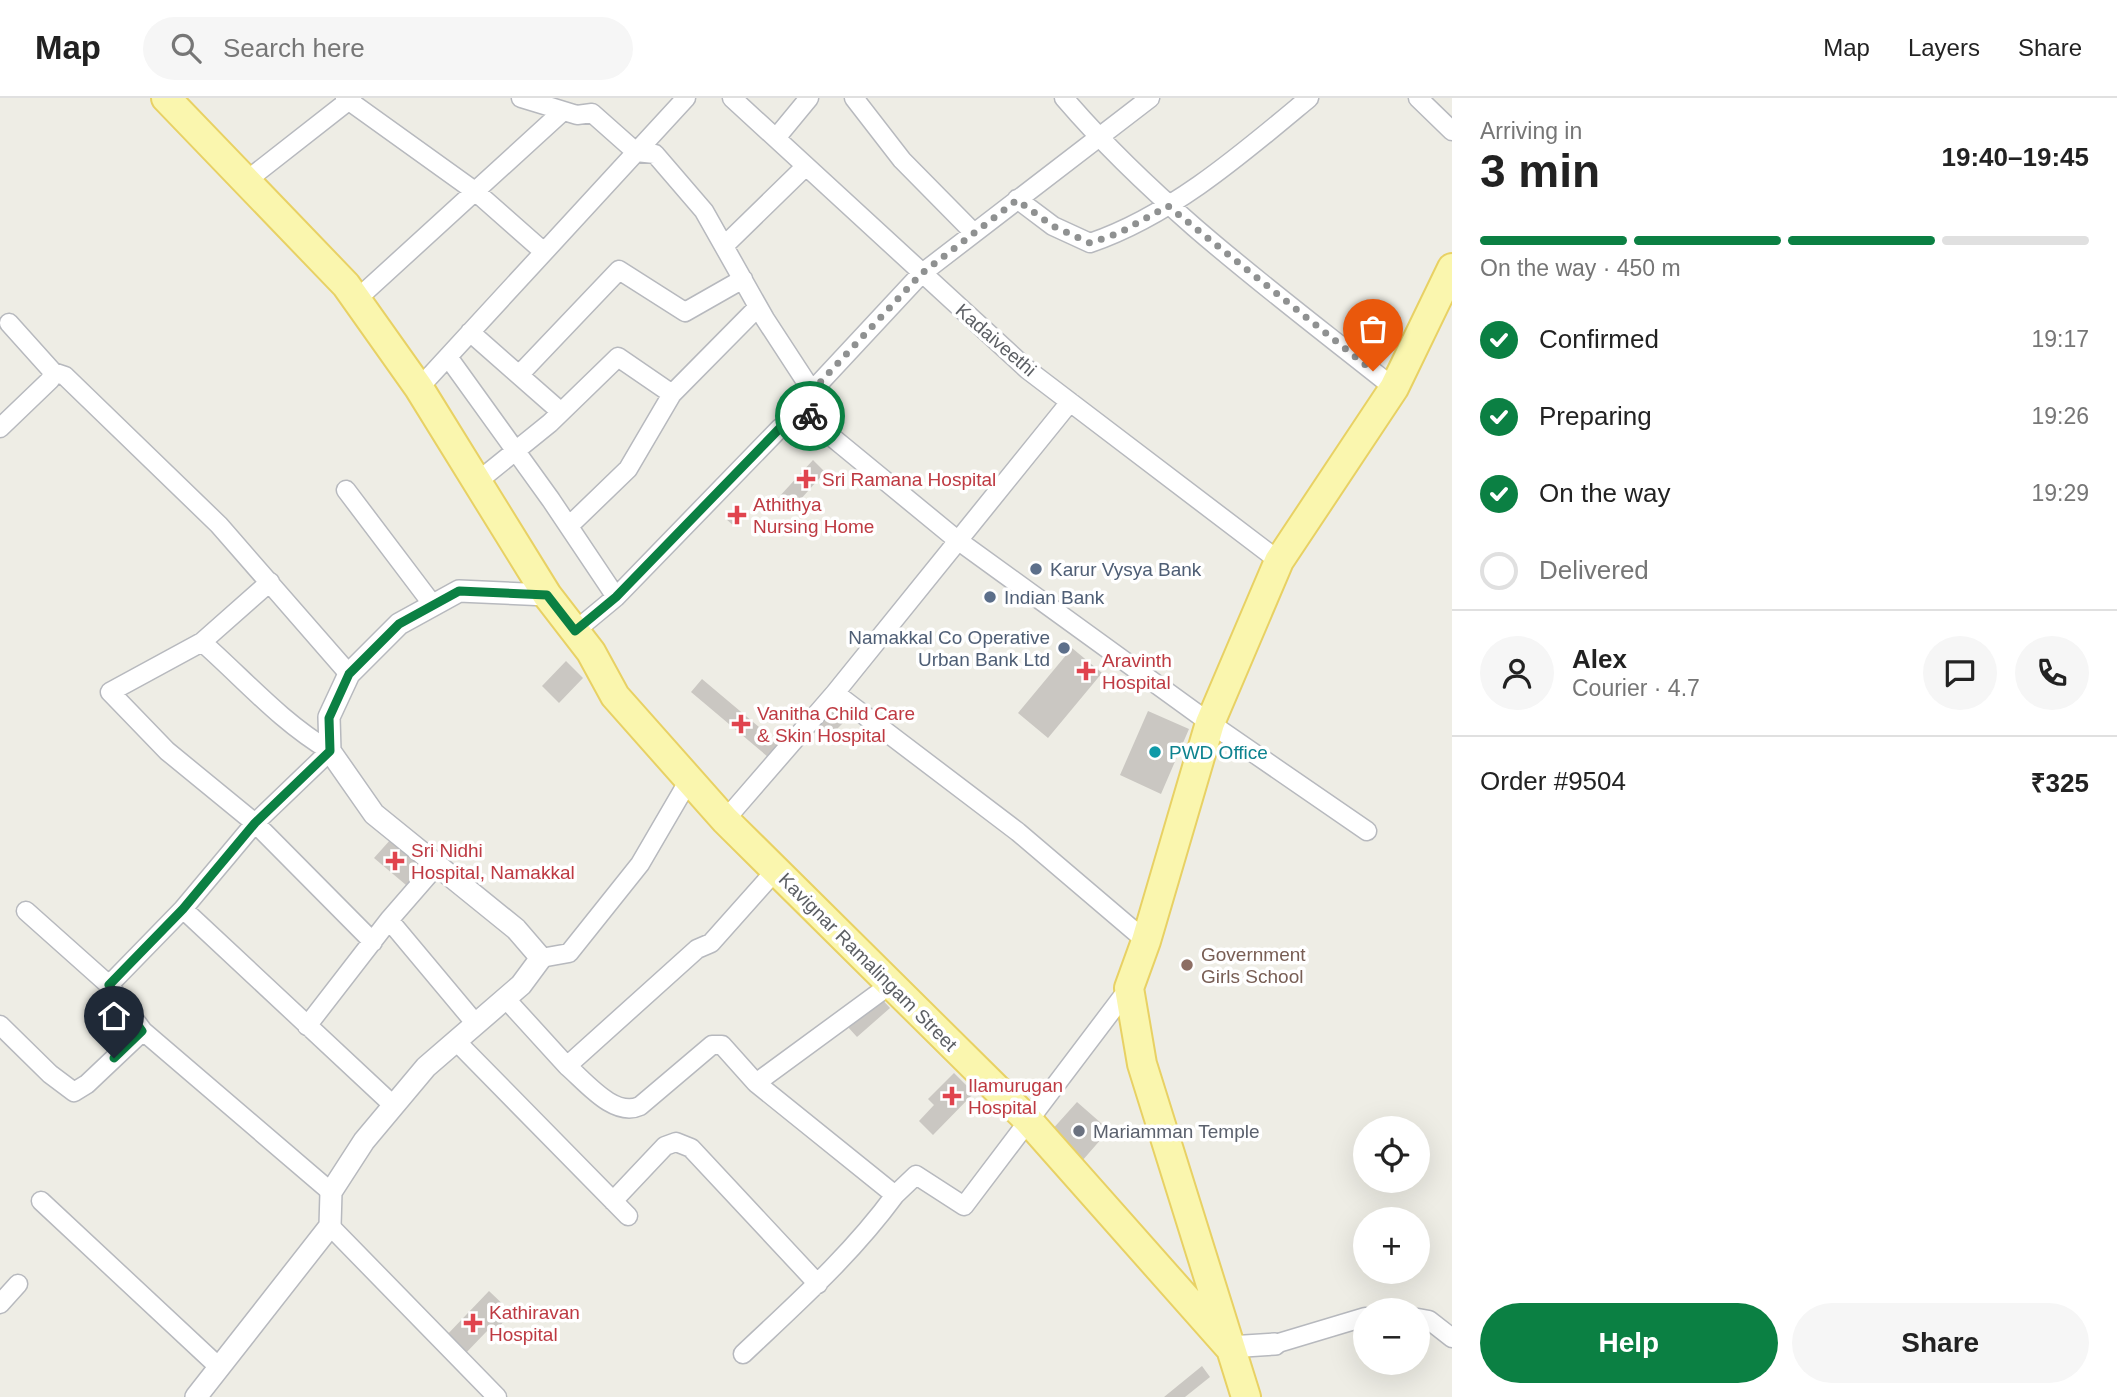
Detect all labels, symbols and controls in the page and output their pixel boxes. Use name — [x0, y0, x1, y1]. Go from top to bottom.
search box — [143, 17, 633, 80]
text: Map — [35, 29, 101, 66]
icon: search — [167, 29, 205, 67]
text: Search here — [223, 33, 365, 63]
text: Map — [1823, 34, 1870, 61]
text: Layers — [1908, 34, 1980, 61]
text: Share — [2018, 34, 2082, 61]
text: Arriving in — [1480, 118, 1582, 144]
text: 19:40–19:45 — [1942, 142, 2089, 172]
text: 3 min — [1480, 145, 1600, 197]
text: On the way · 450 m — [1480, 255, 1681, 281]
pin — [1343, 299, 1403, 371]
street label: Kadaiveethi — [952, 300, 1040, 380]
icon: bag — [1354, 310, 1392, 348]
icon: check — [1480, 321, 1518, 359]
text: Confirmed — [1539, 324, 1659, 354]
text: 19:17 — [2031, 326, 2089, 352]
courier — [775, 381, 845, 451]
icon: bike — [791, 397, 829, 435]
icon: check — [1480, 398, 1518, 436]
text: Preparing — [1539, 401, 1652, 431]
text: 19:26 — [2031, 403, 2089, 429]
marker: Sri Ramana Hospital — [796, 469, 816, 489]
place label: Sri Ramana Hospital — [822, 469, 996, 490]
icon: check — [1480, 475, 1518, 513]
text: On the way — [1539, 478, 1671, 508]
text: 19:29 — [2031, 480, 2089, 506]
place label: Athithya Nursing Home — [753, 494, 874, 537]
marker: Athithya Nursing Home — [727, 505, 747, 525]
text: Delivered — [1539, 555, 1649, 585]
place label: Karur Vysya Bank — [1050, 559, 1202, 580]
marker: Karur Vysya Bank — [1028, 561, 1044, 577]
place label: Indian Bank — [1004, 587, 1105, 608]
marker: Indian Bank — [982, 589, 998, 605]
place label: Namakkal Co Operative Urban Bank Ltd — [848, 627, 1050, 670]
button: person — [1480, 636, 1554, 710]
button: chat — [1923, 636, 1997, 710]
button: phone — [2015, 636, 2089, 710]
marker: Namakkal Co Operative Urban Bank Ltd — [1056, 640, 1072, 656]
text: Alex — [1572, 644, 1627, 674]
place label: Aravinth Hospital — [1102, 650, 1172, 693]
marker: Aravinth Hospital — [1076, 661, 1096, 681]
text: Courier · 4.7 — [1572, 675, 1700, 701]
place label: Vanitha Child Care & Skin Hospital — [757, 703, 915, 746]
marker: Vanitha Child Care & Skin Hospital — [731, 714, 751, 734]
place label: PWD Office — [1169, 742, 1268, 763]
marker: PWD Office — [1147, 744, 1163, 760]
text: Order #9504 — [1480, 766, 1626, 796]
text: ₹325 — [2031, 768, 2089, 798]
place label: Sri Nidhi Hospital, Namakkal — [411, 840, 575, 883]
marker: Sri Nidhi Hospital, Namakkal — [385, 851, 405, 871]
street label: Kavignar Ramalingam Street — [775, 869, 962, 1056]
place label: Government Girls School — [1201, 944, 1306, 987]
marker: Government Girls School — [1179, 957, 1195, 973]
pin — [84, 986, 144, 1058]
icon: home — [95, 997, 133, 1035]
place label: Ilamurugan Hospital — [968, 1075, 1063, 1118]
marker: Ilamurugan Hospital — [942, 1086, 962, 1106]
map controls — [1353, 1116, 1430, 1375]
button: locate — [1353, 1116, 1430, 1193]
place label: Mariamman Temple — [1093, 1121, 1259, 1142]
marker: Mariamman Temple — [1071, 1123, 1087, 1139]
button: + — [1353, 1207, 1430, 1284]
button: − — [1353, 1298, 1430, 1375]
place label: Kathiravan Hospital — [489, 1302, 580, 1345]
button: Help — [1480, 1303, 1778, 1383]
button: Share — [1792, 1303, 2089, 1383]
marker: Kathiravan Hospital — [463, 1313, 483, 1333]

